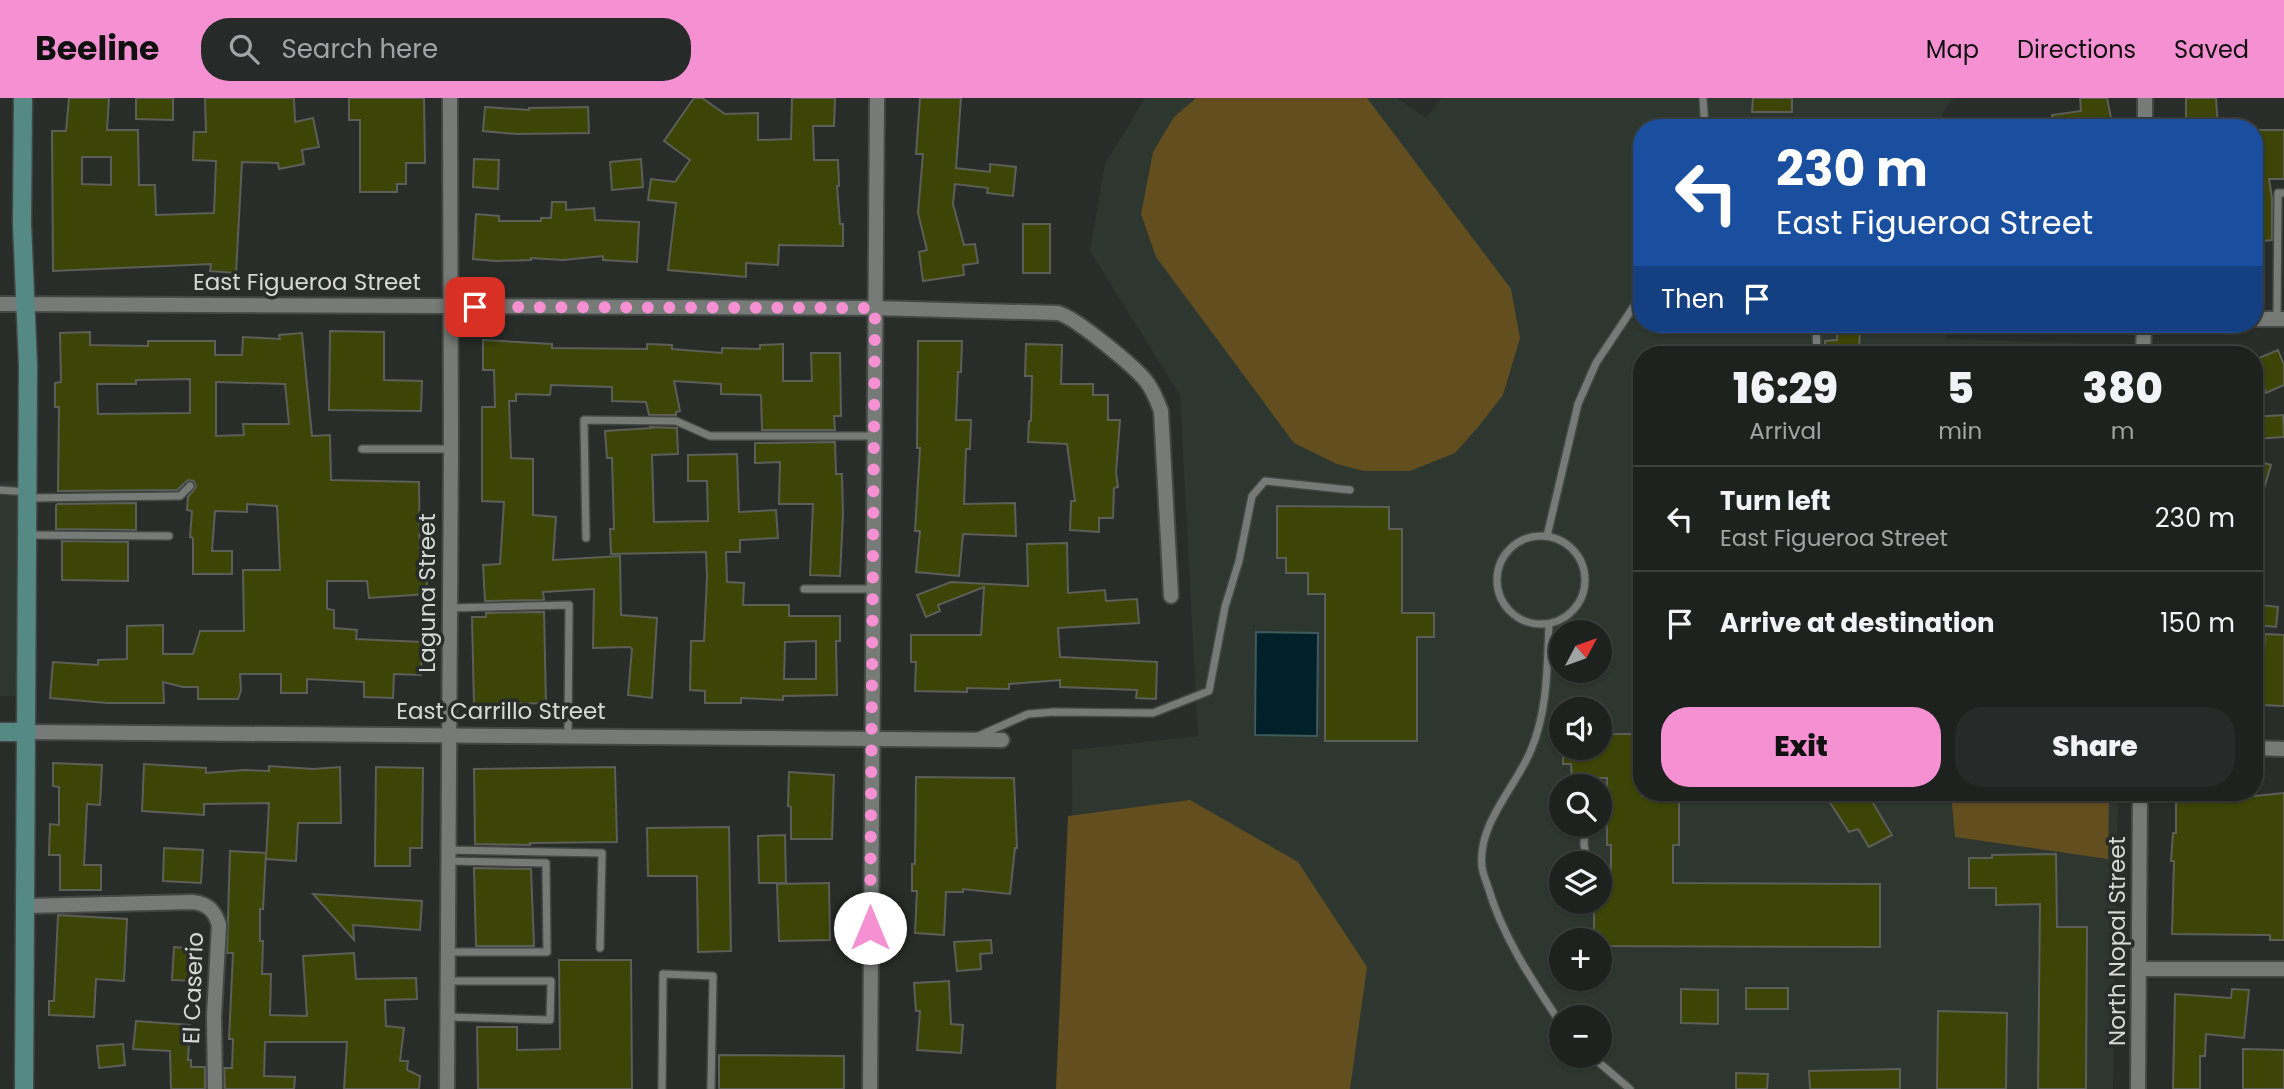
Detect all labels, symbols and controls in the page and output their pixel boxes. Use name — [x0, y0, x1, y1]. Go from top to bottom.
search box — [201, 18, 691, 81]
text: Beeline — [35, 25, 159, 72]
icon: search — [225, 30, 263, 68]
text: Search here — [281, 31, 438, 67]
text: Map — [1926, 33, 1979, 66]
text: Directions — [2017, 33, 2136, 66]
text: Saved — [2174, 33, 2249, 66]
text: 230 m — [1776, 135, 1928, 203]
icon: left — [1661, 147, 1752, 238]
text: East Figueroa Street — [1776, 200, 2093, 245]
street label: East Figueroa Street — [193, 266, 421, 298]
pin — [445, 277, 505, 337]
icon: arrive — [1738, 280, 1776, 318]
text: Then — [1661, 281, 1724, 317]
icon: arrive — [456, 288, 494, 326]
text: 16:29 — [1733, 359, 1838, 418]
text: 5 — [1946, 359, 1974, 418]
text: 380 — [2082, 359, 2163, 418]
text: Arrival — [1749, 415, 1822, 447]
text: min — [1938, 415, 1982, 447]
text: m — [2111, 415, 2134, 447]
text: Turn left — [1720, 483, 1831, 519]
icon: left — [1661, 500, 1699, 538]
text: 230 m — [2155, 500, 2235, 536]
street label: Laguna Street — [411, 513, 443, 673]
text: East Figueroa Street — [1720, 522, 1948, 554]
icon: arrive — [1661, 605, 1699, 643]
text: Arrive at destination — [1720, 605, 1995, 641]
text: 150 m — [2160, 605, 2235, 641]
north arrow — [1549, 620, 1612, 682]
map controls — [1549, 620, 1612, 1068]
street label: East Carrillo Street — [396, 695, 606, 727]
button: sound — [1549, 697, 1612, 760]
button: Exit — [1661, 707, 1941, 787]
button: Share — [1955, 707, 2235, 787]
button: search — [1549, 774, 1612, 837]
street label: North Nopal Street — [2101, 836, 2133, 1046]
button: layers — [1549, 851, 1612, 914]
position arrow — [833, 891, 907, 965]
button: + — [1549, 928, 1612, 991]
street label: El Caserio — [175, 931, 211, 1045]
button: − — [1549, 1005, 1612, 1068]

